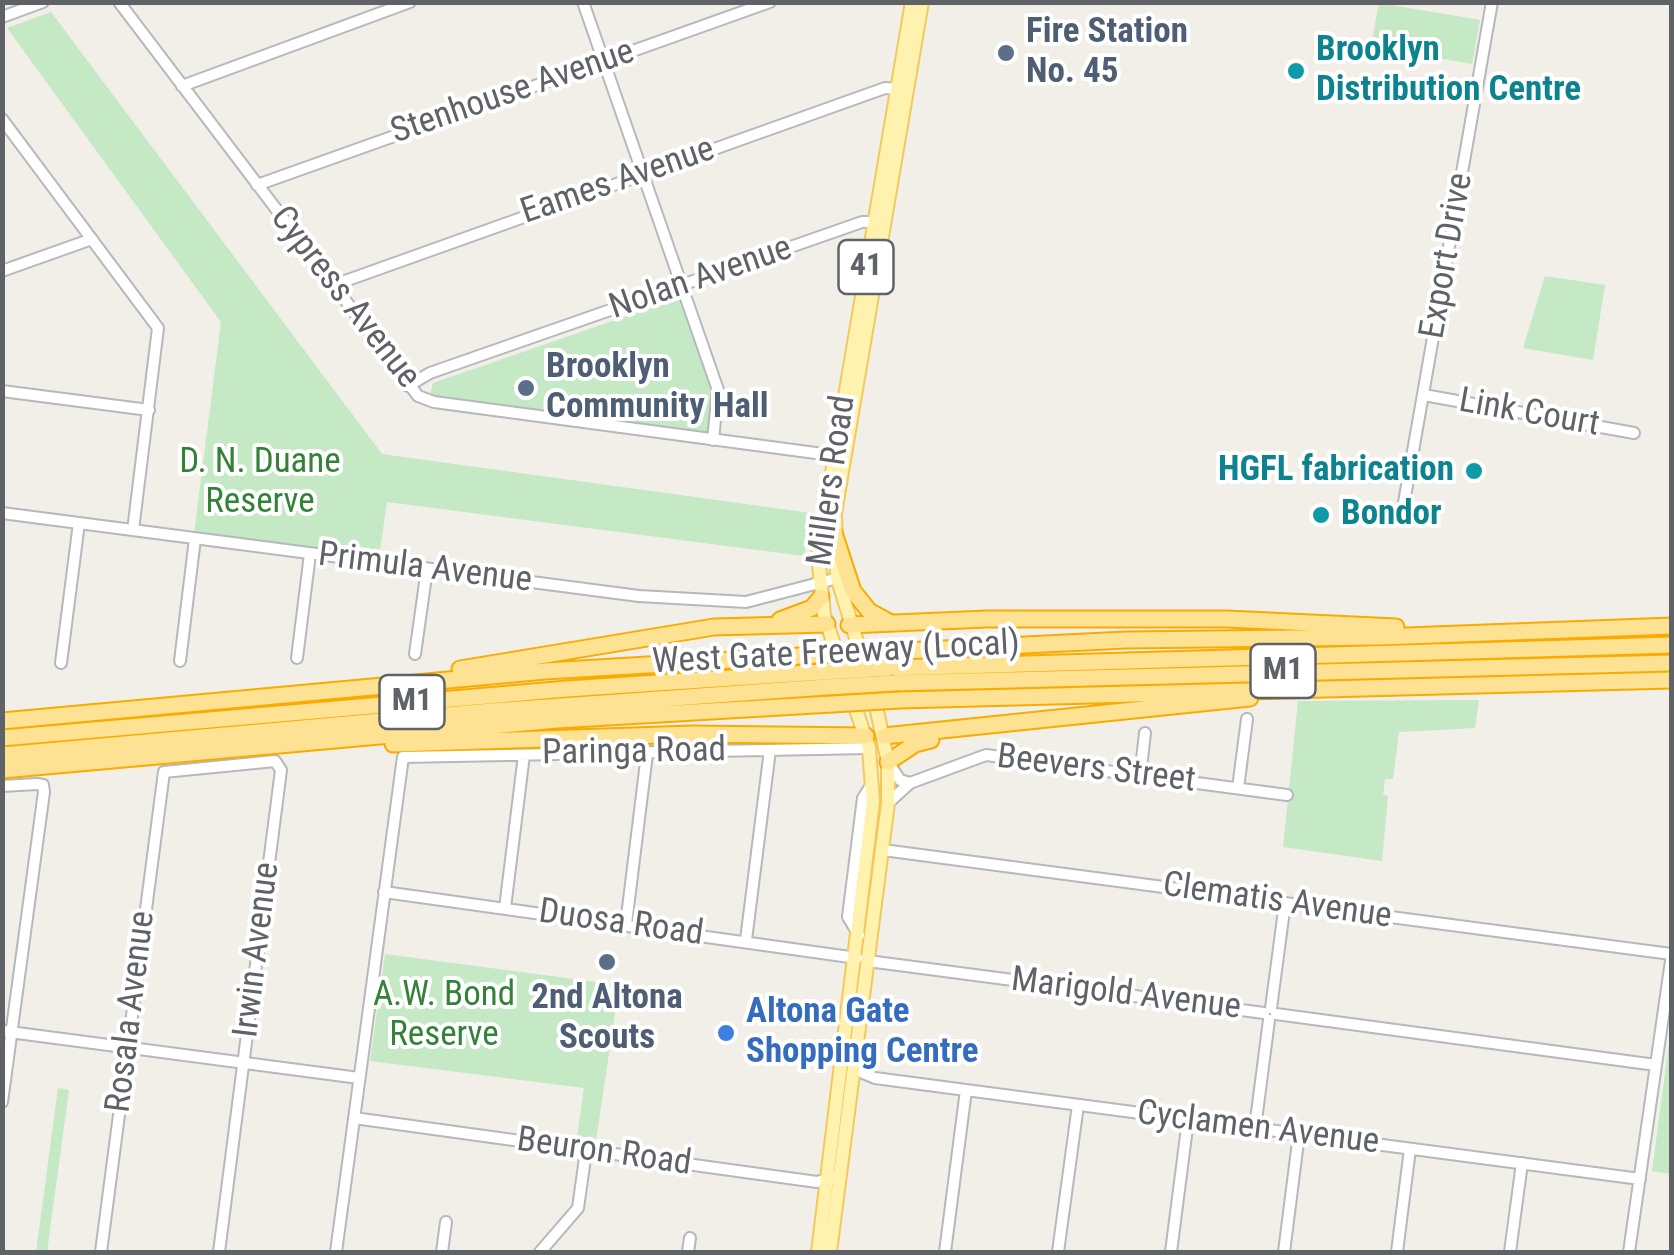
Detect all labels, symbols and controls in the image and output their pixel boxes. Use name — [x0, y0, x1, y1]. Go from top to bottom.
place label: Fire Station No. 45 — [1026, 12, 1188, 94]
place label: Brooklyn Distribution Centre — [1316, 30, 1581, 112]
street label: Stenhouse Avenue — [386, 32, 640, 154]
marker: Fire Station No. 45 — [995, 42, 1017, 64]
marker: Brooklyn Distribution Centre — [1285, 60, 1307, 82]
street label: Eames Avenue — [516, 129, 720, 235]
street label: Export Drive — [1413, 170, 1483, 342]
street label: Cypress Avenue — [260, 199, 428, 397]
street label: Nolan Avenue — [604, 228, 798, 330]
road number: 41 — [838, 240, 894, 294]
place label: Brooklyn Community Hall — [546, 347, 769, 429]
marker: Brooklyn Community Hall — [515, 377, 537, 399]
street label: Link Court — [1456, 381, 1602, 447]
street label: Millers Road — [800, 393, 866, 569]
park label: D. N. Duane Reserve — [179, 442, 341, 524]
place label: HGFL fabrication — [1218, 450, 1454, 492]
marker: HGFL fabrication — [1463, 460, 1485, 482]
place label: Bondor — [1341, 494, 1442, 536]
marker: Bondor — [1310, 504, 1332, 526]
street label: Primula Avenue — [316, 535, 534, 603]
street label: West Gate Freeway (Local) — [651, 623, 1021, 685]
road number: M1 — [1250, 644, 1316, 698]
road number: M1 — [380, 675, 444, 729]
street label: Paringa Road — [542, 730, 726, 776]
street label: Beevers Street — [994, 737, 1198, 803]
street label: Irwin Avenue — [226, 860, 290, 1040]
street label: Clematis Avenue — [1160, 865, 1394, 939]
street label: Duosa Road — [536, 892, 706, 956]
street label: Rosala Avenue — [99, 909, 165, 1115]
marker: 2nd Altona Scouts — [596, 951, 618, 973]
street label: Marigold Avenue — [1009, 960, 1243, 1030]
park label: A.W. Bond Reserve — [373, 975, 515, 1057]
place label: 2nd Altona Scouts — [531, 978, 683, 1060]
place label: Altona Gate Shopping Centre — [746, 992, 979, 1074]
marker: Altona Gate Shopping Centre — [715, 1022, 737, 1044]
street label: Cyclamen Avenue — [1135, 1093, 1381, 1165]
street label: Beuron Road — [514, 1120, 694, 1186]

